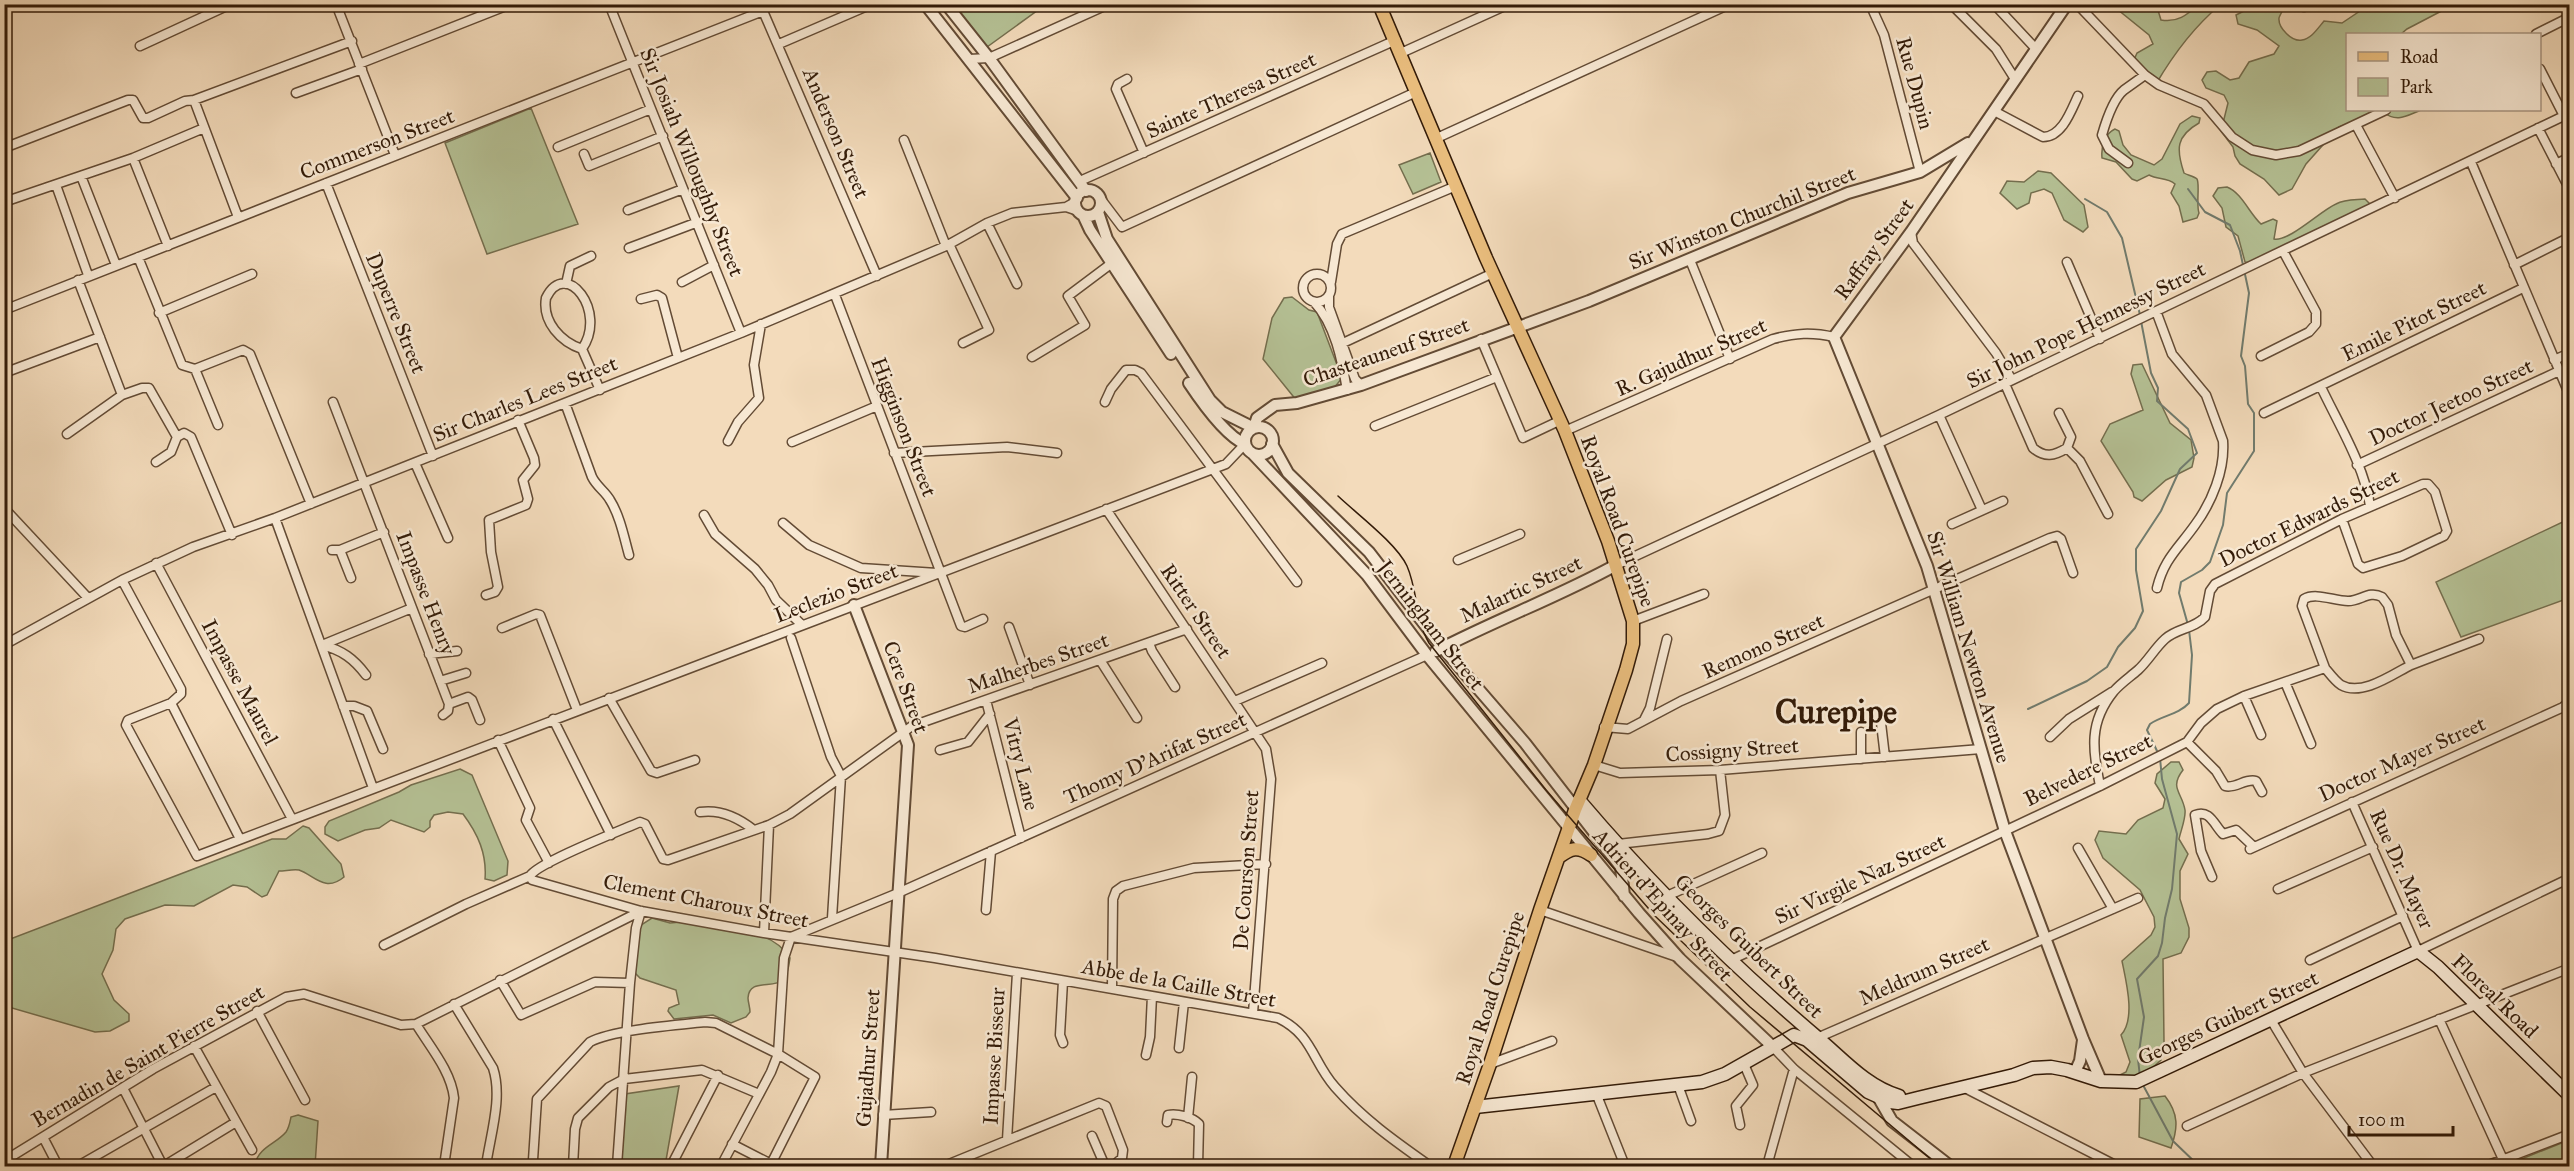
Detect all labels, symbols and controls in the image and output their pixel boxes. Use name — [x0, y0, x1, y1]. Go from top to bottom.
legend — [2346, 33, 2541, 111]
street label: Rue Dupin — [1890, 34, 1940, 132]
street label: Sir Josiah Willoughby Street — [634, 44, 750, 281]
street label: Sainte Theresa Street — [1142, 46, 1320, 144]
text: Road — [2400, 46, 2438, 68]
street label: Anderson Street — [796, 63, 875, 203]
text: Park — [2400, 76, 2433, 98]
street label: Commerson Street — [296, 102, 458, 185]
street label: Sir Winston Churchil Street — [1625, 160, 1860, 275]
street label: Raffray Street — [1828, 193, 1920, 305]
street label: Duperre Street — [360, 249, 432, 378]
street label: Sir John Pope Hennessy Street — [1962, 256, 2210, 394]
street label: Emile Pitot Street — [2338, 275, 2491, 367]
street label: Chasteauneuf Street — [1300, 311, 1473, 393]
street label: R. Gajudhur Street — [1611, 312, 1771, 402]
street label: Sir Charles Lees Street — [429, 350, 622, 448]
street label: Doctor Jeetoo Street — [2365, 352, 2538, 451]
street label: Higginson Street — [866, 354, 943, 501]
street label: Royal Road Curepipe — [1575, 432, 1661, 611]
street label: Doctor Edwards Street — [2215, 463, 2404, 573]
street label: Impasse Henry — [390, 527, 462, 660]
street label: Sir William Newton Avenue — [1921, 528, 2017, 766]
street label: Malartic Street — [1456, 549, 1587, 629]
street label: Jerningham Street — [1371, 553, 1490, 696]
street label: Leclezio Street — [771, 557, 902, 628]
street label: Ritter Street — [1155, 559, 1237, 664]
street label: Remono Street — [1698, 607, 1828, 684]
street label: Impasse Maurel — [196, 615, 284, 750]
street label: Malherbes Street — [964, 626, 1113, 699]
street label: Cere Street — [877, 637, 935, 737]
district label: Curepipe — [1775, 692, 1897, 732]
street label: Thomy D'Arifat Street — [1060, 706, 1251, 810]
street label: Doctor Mayer Street — [2315, 710, 2490, 807]
street label: Vitry Lane — [997, 714, 1045, 813]
street label: Belvedere Street — [2020, 728, 2157, 812]
street label: Cossigny Street — [1665, 732, 1800, 768]
street label: De Courson Street — [1227, 789, 1265, 951]
street label: Rue Dr. Mayer — [2364, 805, 2440, 933]
street label: Adrien d'Epinay Street — [1587, 823, 1739, 987]
street label: Sir Virgile Naz Street — [1770, 828, 1950, 930]
street label: Clement Charoux Street — [601, 868, 812, 934]
street label: Georges Guibert Street — [1669, 868, 1829, 1024]
street label: Royal Road Curepipe — [1450, 908, 1530, 1088]
street label: Meldrum Street — [1855, 930, 1994, 1011]
street label: Floreal Road — [2446, 948, 2544, 1044]
street label: Abbe de la Caille Street — [1079, 953, 1278, 1013]
street label: Georges Guibert Street — [2133, 964, 2323, 1071]
street label: Bernadin de Saint Pierre Street — [27, 978, 269, 1133]
street label: Impasse Bisseur — [977, 987, 1011, 1125]
street label: Gujadhur Street — [850, 988, 886, 1128]
scale bar — [2349, 1099, 2452, 1137]
text: 100 m — [2358, 1109, 2405, 1131]

